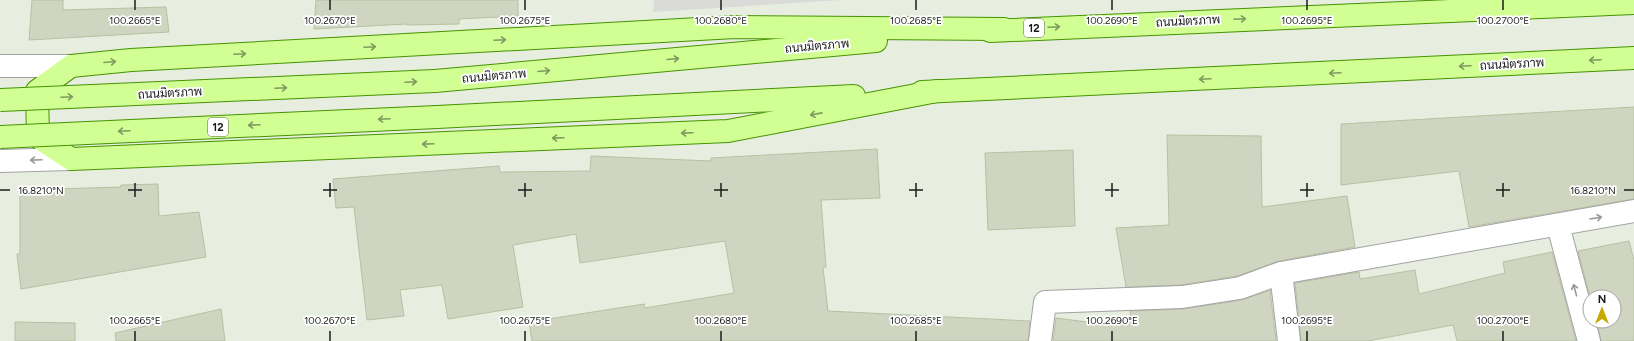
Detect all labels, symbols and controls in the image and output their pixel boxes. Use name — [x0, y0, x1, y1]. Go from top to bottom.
street label: ถนนมิตรภาพ — [1155, 12, 1221, 30]
text: 100.2665°E — [109, 14, 161, 27]
text: 100.2670°E — [304, 14, 356, 27]
text: 100.2675°E — [499, 14, 551, 27]
text: 100.2680°E — [695, 14, 747, 27]
text: 100.2685°E — [890, 14, 942, 27]
text: 100.2690°E — [1086, 14, 1138, 27]
text: 100.2695°E — [1281, 14, 1333, 27]
text: 100.2700°E — [1477, 14, 1529, 27]
one-way arrow — [1233, 15, 1246, 23]
road number: 12 — [1024, 19, 1044, 37]
one-way arrow — [1047, 24, 1060, 31]
street label: ถนนมิตรภาพ — [784, 36, 850, 56]
one-way arrow — [493, 37, 506, 44]
one-way arrow — [363, 44, 376, 51]
one-way arrow — [233, 51, 246, 58]
street label: ถนนมิตรภาพ — [1479, 55, 1545, 73]
one-way arrow — [666, 56, 679, 63]
one-way arrow — [1589, 57, 1602, 64]
one-way arrow — [103, 58, 116, 66]
one-way arrow — [1459, 63, 1472, 70]
street label: ถนนมิตรภาพ — [461, 66, 527, 86]
one-way arrow — [537, 67, 550, 75]
one-way arrow — [1329, 69, 1342, 76]
one-way arrow — [1199, 75, 1212, 82]
one-way arrow — [404, 78, 417, 86]
street label: ถนนมิตรภาพ — [137, 84, 203, 102]
one-way arrow — [274, 84, 287, 91]
one-way arrow — [60, 94, 73, 101]
one-way arrow — [810, 111, 823, 119]
one-way arrow — [378, 116, 391, 123]
road number: 12 — [208, 118, 228, 136]
one-way arrow — [248, 122, 261, 129]
one-way arrow — [118, 128, 131, 135]
one-way arrow — [681, 129, 694, 137]
one-way arrow — [552, 135, 565, 142]
one-way arrow — [422, 140, 435, 148]
one-way arrow — [30, 156, 43, 164]
text: 16.8210°N — [18, 184, 64, 197]
text: 16.8210°N — [1570, 184, 1616, 197]
one-way arrow — [1589, 214, 1602, 222]
one-way arrow — [1571, 284, 1578, 297]
north arrow — [1582, 289, 1622, 329]
text: N — [1598, 293, 1606, 306]
text: 100.2665°E — [109, 314, 161, 327]
text: 100.2670°E — [304, 314, 356, 327]
text: 100.2675°E — [499, 314, 551, 327]
text: 100.2680°E — [695, 314, 747, 327]
text: 100.2685°E — [890, 314, 942, 327]
text: 100.2690°E — [1086, 314, 1138, 327]
text: 100.2695°E — [1281, 314, 1333, 327]
text: 100.2700°E — [1477, 314, 1529, 327]

